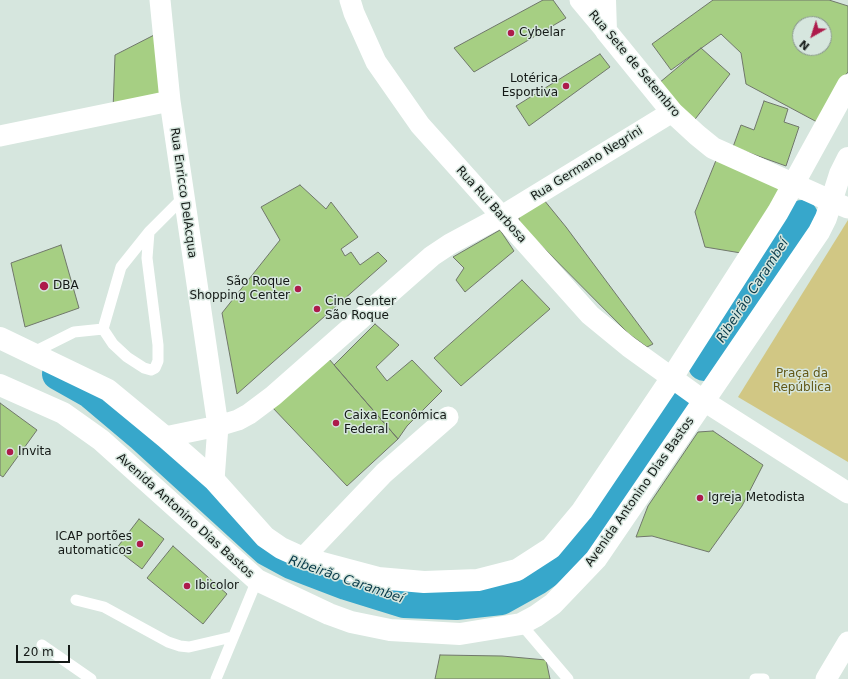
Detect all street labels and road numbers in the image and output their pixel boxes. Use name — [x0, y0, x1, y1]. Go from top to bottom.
street label: Rua Sete de Setembro — [585, 8, 683, 120]
street label: Rua Germano Negrini — [529, 124, 645, 204]
street label: Rua Enricco DelAcqua — [167, 127, 199, 259]
street label: Rua Rui Barbosa — [453, 164, 529, 246]
street label: Avenida Antonino Dias Bastos — [583, 414, 697, 570]
street label: Avenida Antonino Dias Bastos — [114, 451, 256, 581]

